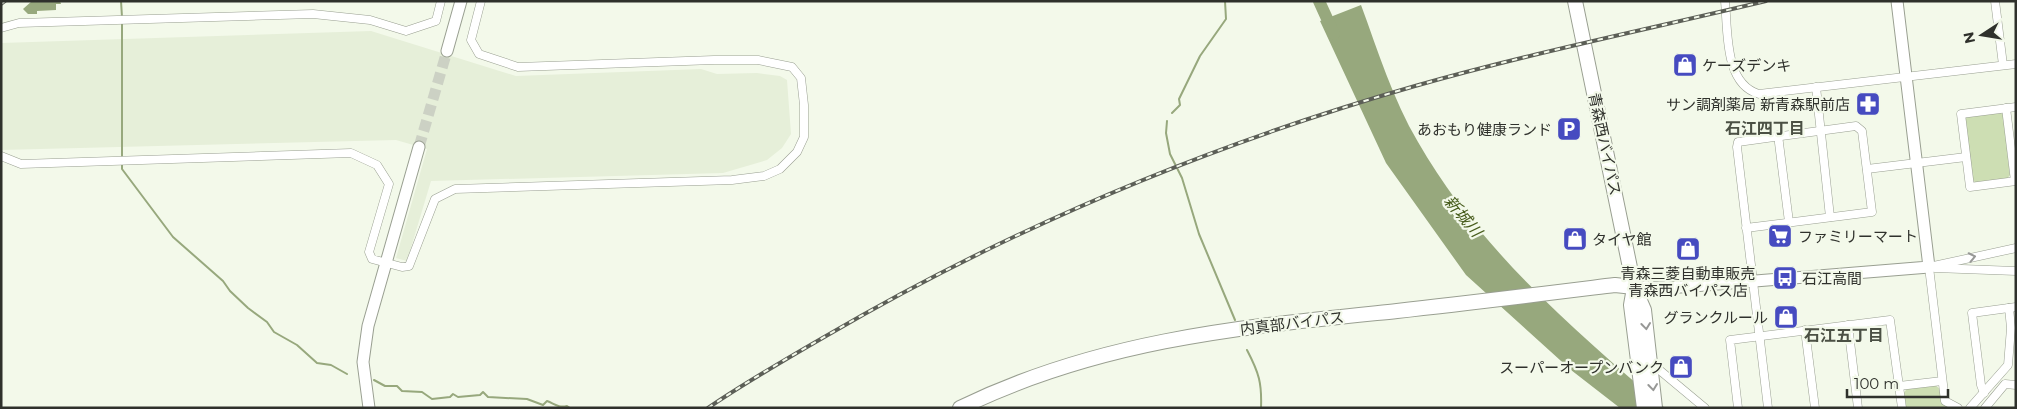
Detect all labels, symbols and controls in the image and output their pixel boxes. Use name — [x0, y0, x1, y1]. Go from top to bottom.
north arrow — [1957, 10, 2007, 60]
text: N — [1959, 30, 1979, 45]
shop icon: ケーズデンキ — [1672, 52, 1698, 78]
place label: ケーズデンキ — [1702, 56, 1791, 75]
street label: 青森西バイパス — [1585, 91, 1625, 197]
pharmacy icon: サン調剤薬局 新青森駅前店 — [1855, 91, 1881, 117]
place label: サン調剤薬局 新青森駅前店 — [1666, 95, 1850, 114]
parking icon: あおもり健康ランド — [1556, 116, 1582, 142]
district label: 石江四丁目 — [1725, 119, 1805, 138]
place label: あおもり健康ランド — [1417, 120, 1552, 139]
water label: 新城川 — [1440, 192, 1487, 242]
supermarket icon: ファミリーマート — [1767, 223, 1793, 249]
shop icon: タイヤ館 — [1562, 226, 1588, 252]
place label: ファミリーマート — [1798, 227, 1918, 246]
place label: タイヤ館 — [1592, 230, 1652, 249]
shop icon: 青森三菱自動車販売 青森西バイパス店 — [1675, 236, 1701, 262]
one-way arrow — [1968, 252, 1976, 262]
place label: 青森三菱自動車販売 青森西バイパス店 — [1620, 264, 1756, 300]
bus stop icon: 石江高間 — [1772, 265, 1798, 291]
place label: 石江高間 — [1802, 269, 1862, 288]
shop icon: グランクルール — [1773, 304, 1799, 330]
street label: 内真部バイパス — [1239, 307, 1345, 339]
place label: グランクルール — [1663, 308, 1768, 327]
one-way arrow — [1640, 322, 1651, 330]
district label: 石江五丁目 — [1804, 326, 1884, 345]
shop icon: スーパーオープンバンク — [1668, 354, 1694, 380]
place label: スーパーオープンバンク — [1499, 358, 1664, 377]
scale bar — [1847, 366, 1948, 398]
text: 100 m — [1854, 374, 1899, 393]
one-way arrow — [1647, 384, 1658, 392]

